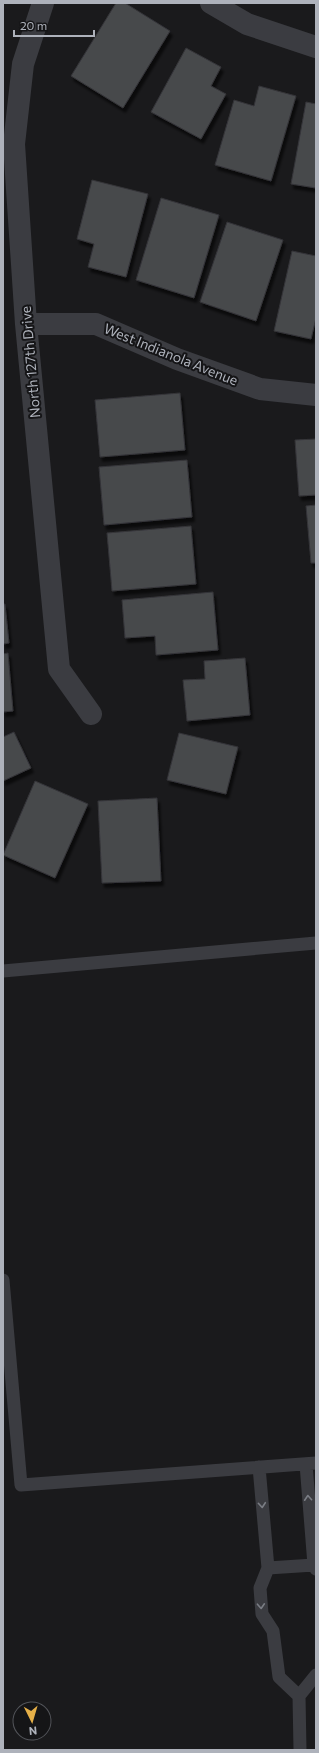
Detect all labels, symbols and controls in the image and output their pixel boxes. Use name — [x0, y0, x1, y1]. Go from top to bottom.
scale bar — [14, 12, 94, 38]
text: 20 m — [20, 18, 47, 32]
street label: North 127th Drive — [17, 305, 43, 419]
street label: West Indianola Avenue — [102, 319, 240, 389]
one-way arrow — [304, 1495, 313, 1501]
one-way arrow — [258, 1502, 267, 1508]
one-way arrow — [257, 1603, 266, 1609]
north arrow — [12, 1701, 52, 1741]
text: N — [28, 1725, 38, 1738]

